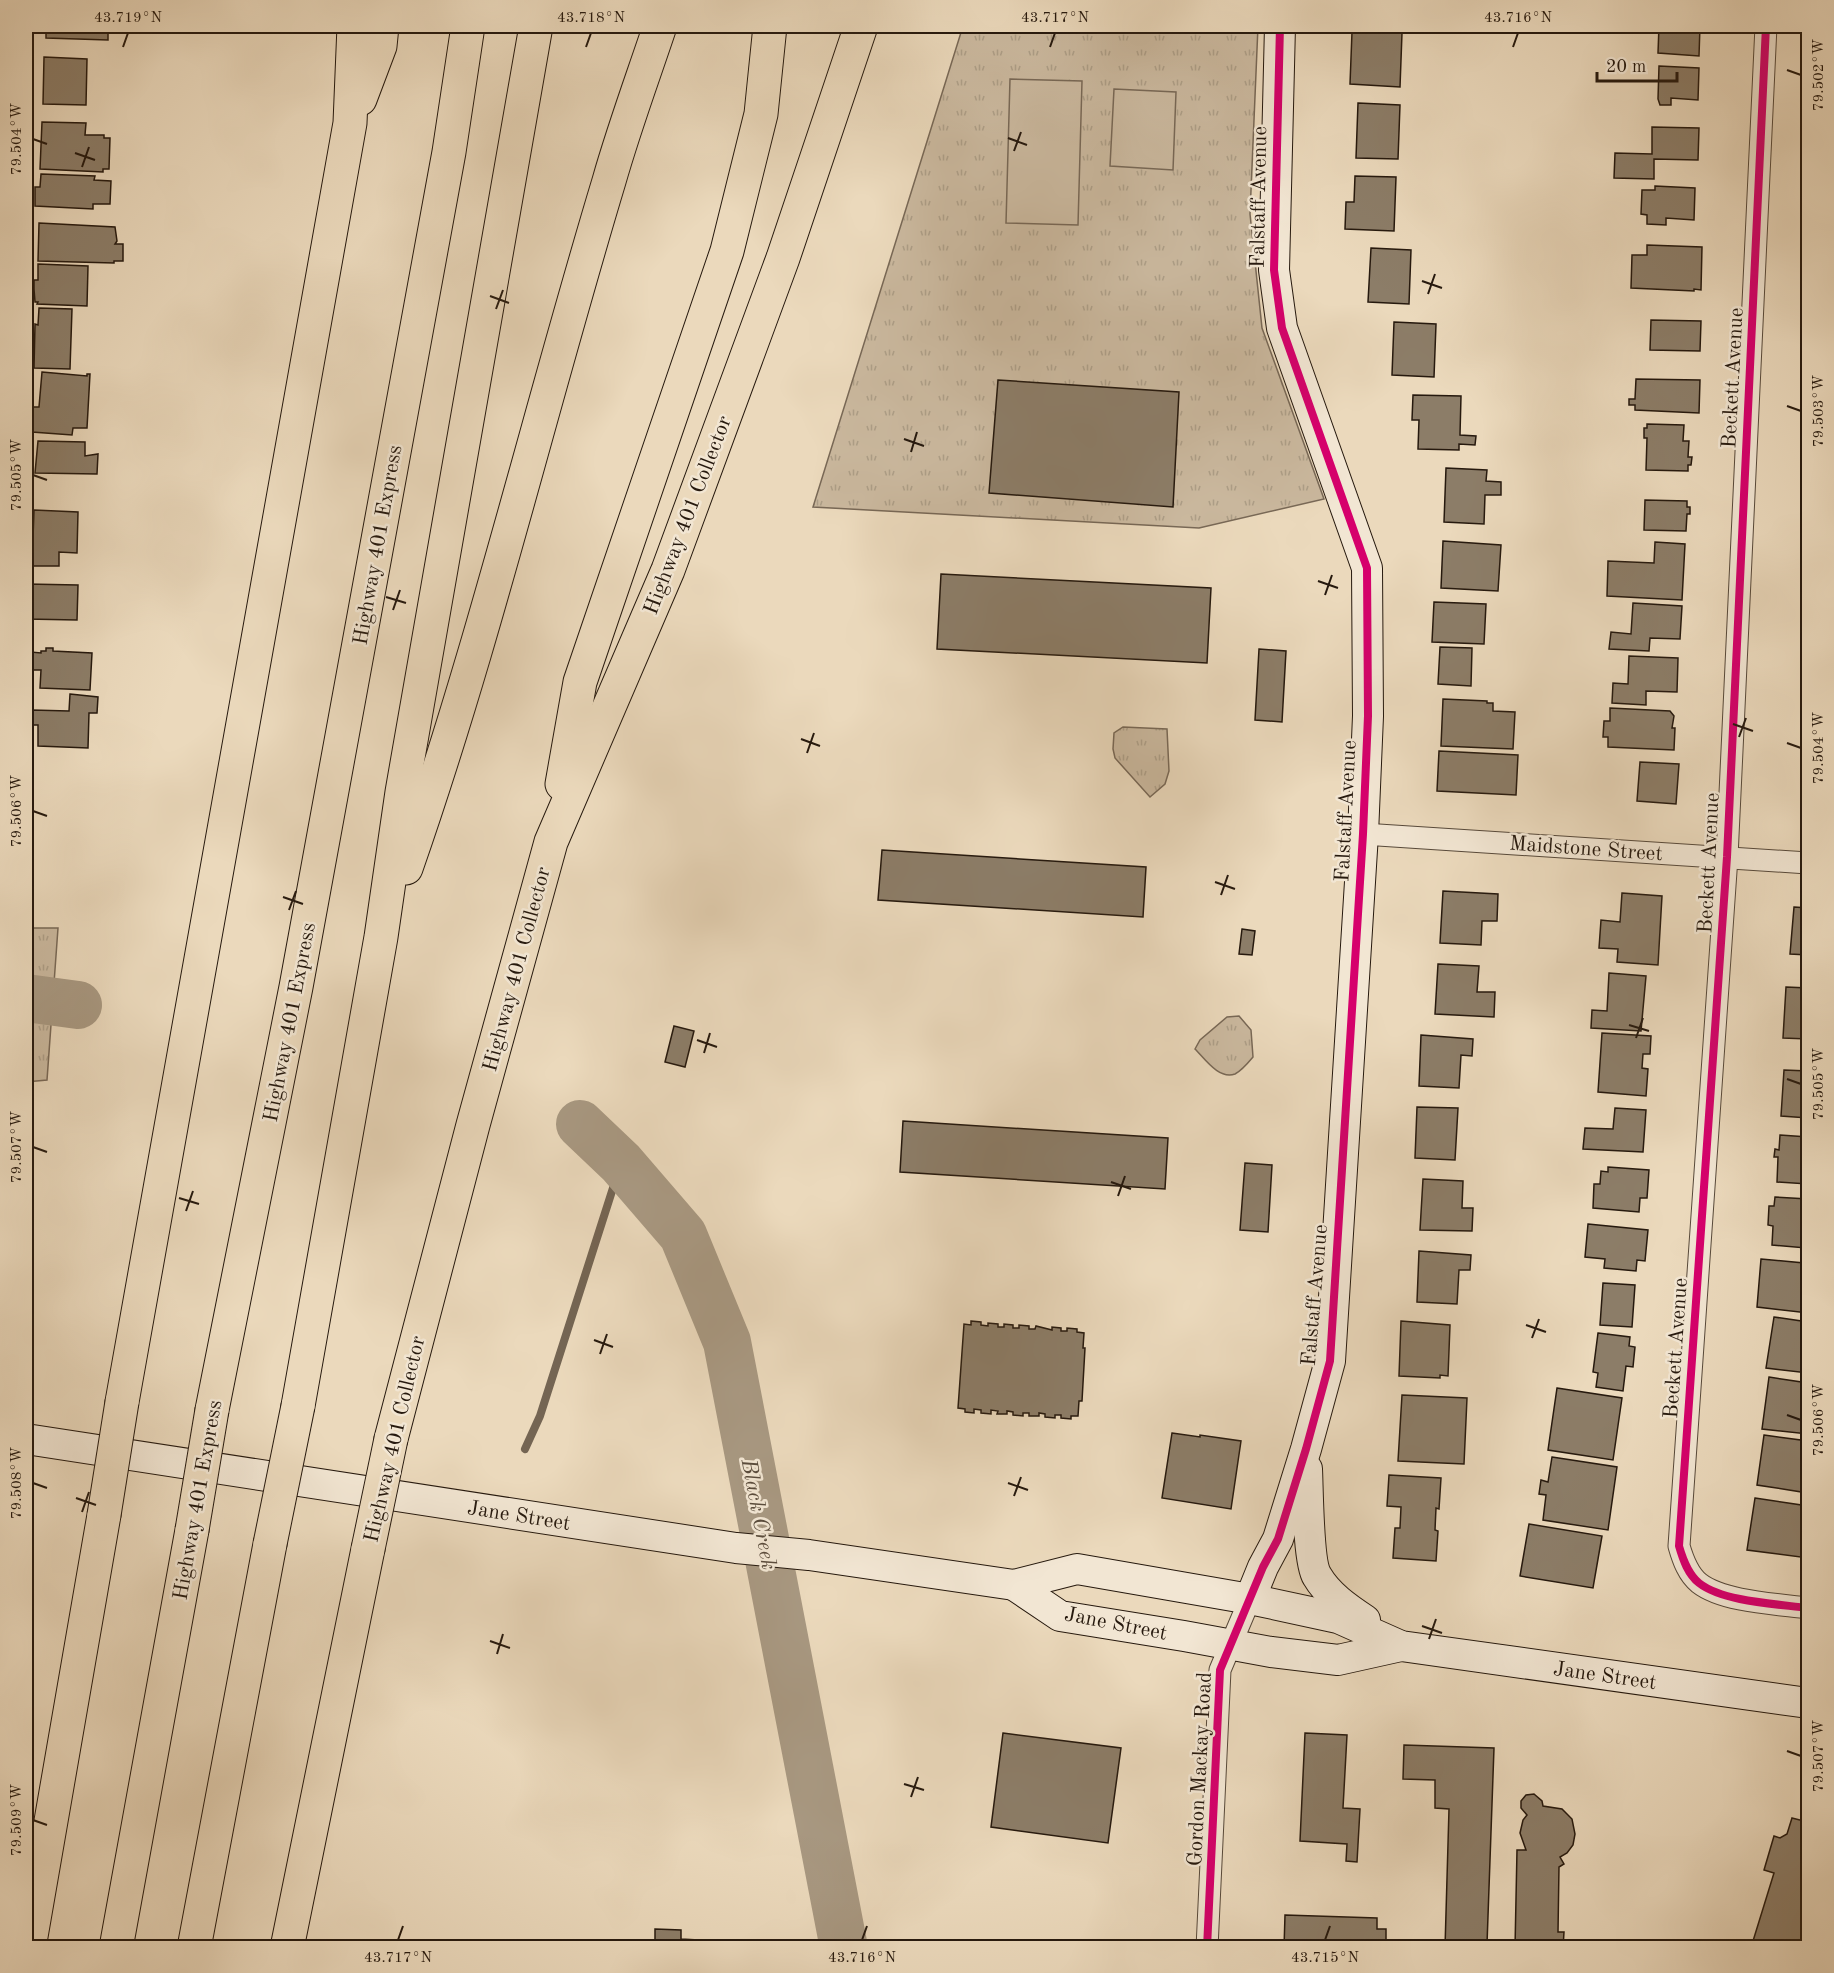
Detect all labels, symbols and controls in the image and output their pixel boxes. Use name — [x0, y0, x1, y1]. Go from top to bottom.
text: 43.719°N — [94, 11, 162, 26]
text: 43.718°N — [557, 11, 625, 26]
text: 43.717°N — [1021, 11, 1089, 26]
text: 43.716°N — [1484, 11, 1552, 26]
text: 79.502°W — [1812, 39, 1827, 111]
scale bar — [1597, 45, 1676, 83]
text: 20 m — [1606, 58, 1646, 76]
text: 79.504°W — [10, 103, 25, 175]
street label: Falstaff Avenue — [1248, 126, 1271, 268]
street label: Beckett Avenue — [1719, 307, 1748, 449]
text: 79.503°W — [1812, 375, 1827, 447]
street label: Highway 401 Collector — [641, 413, 736, 618]
text: 79.505°W — [10, 439, 25, 511]
street label: Highway 401 Express — [351, 444, 406, 647]
text: 79.504°W — [1812, 712, 1827, 784]
street label: Falstaff Avenue — [1332, 740, 1361, 883]
text: 79.506°W — [10, 775, 25, 847]
street label: Beckett Avenue — [1695, 792, 1724, 934]
street label: Maidstone Street — [1508, 834, 1663, 865]
street label: Highway 401 Collector — [480, 864, 555, 1074]
street label: Highway 401 Express — [261, 921, 320, 1124]
text: 79.505°W — [1812, 1048, 1827, 1120]
text: 79.507°W — [10, 1111, 25, 1183]
street label: Falstaff Avenue — [1299, 1223, 1332, 1367]
street label: Beckett Avenue — [1661, 1277, 1692, 1419]
street label: Highway 401 Collector — [361, 1334, 430, 1545]
text: 79.506°W — [1812, 1384, 1827, 1456]
street label: Highway 401 Express — [171, 1399, 226, 1602]
text: 79.508°W — [10, 1447, 25, 1519]
water label: Black Creek — [736, 1456, 780, 1572]
street label: Jane Street — [466, 1498, 572, 1535]
street label: Jane Street — [1063, 1604, 1169, 1645]
street label: Jane Street — [1552, 1659, 1658, 1694]
street label: Gordon Mackay Road — [1185, 1671, 1216, 1867]
text: 79.507°W — [1812, 1720, 1827, 1792]
text: 79.509°W — [10, 1784, 25, 1856]
text: 43.717°N — [364, 1951, 432, 1966]
text: 43.716°N — [828, 1951, 896, 1966]
text: 43.715°N — [1291, 1951, 1359, 1966]

